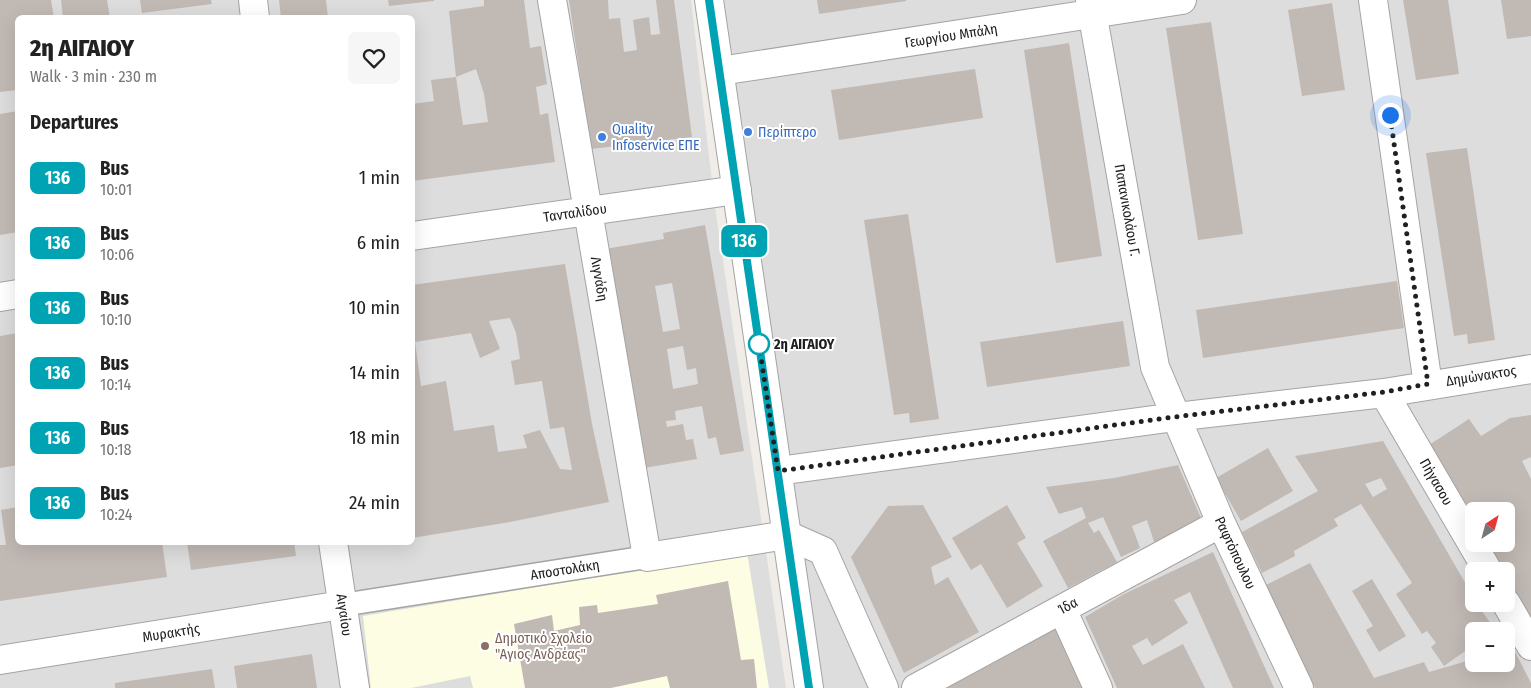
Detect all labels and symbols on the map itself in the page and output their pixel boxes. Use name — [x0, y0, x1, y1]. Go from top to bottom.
street label: Γεωργίου Μπάλη — [903, 20, 999, 52]
your location — [1378, 103, 1403, 128]
place label: Quality Infoservice ΕΠΕ — [612, 121, 700, 154]
place label: Περίπτερο — [758, 124, 817, 141]
marker: Περίπτερο — [742, 126, 754, 138]
marker: Quality Infoservice ΕΠΕ — [596, 131, 608, 143]
street label: Παπανικολάου Γ. — [1111, 163, 1143, 257]
street label: Τανταλίδου — [542, 200, 608, 226]
line badge: 136 — [715, 225, 773, 257]
street label: Λιγνάδη — [587, 255, 611, 303]
marker: 2η ΑΙΓΑΙΟΥ — [748, 333, 770, 355]
place label: 2η ΑΙΓΑΙΟΥ — [773, 336, 835, 353]
street label: Δημώνακτος — [1445, 362, 1517, 390]
street label: Πήγασου — [1416, 456, 1456, 508]
north arrow — [1465, 502, 1515, 552]
street label: Ραφτόπουλου — [1211, 514, 1259, 592]
street label: Αποστολάκη — [529, 556, 601, 584]
street label: Αιγαίου — [333, 593, 355, 637]
street label: Ίδα — [1055, 594, 1081, 618]
street label: Μυρακτής — [141, 620, 201, 646]
place label: Δημοτικό Σχολείο "Αγιος Ανδρέας" — [495, 630, 592, 663]
marker: Δημοτικό Σχολείο "Αγιος Ανδρέας" — [479, 640, 491, 652]

